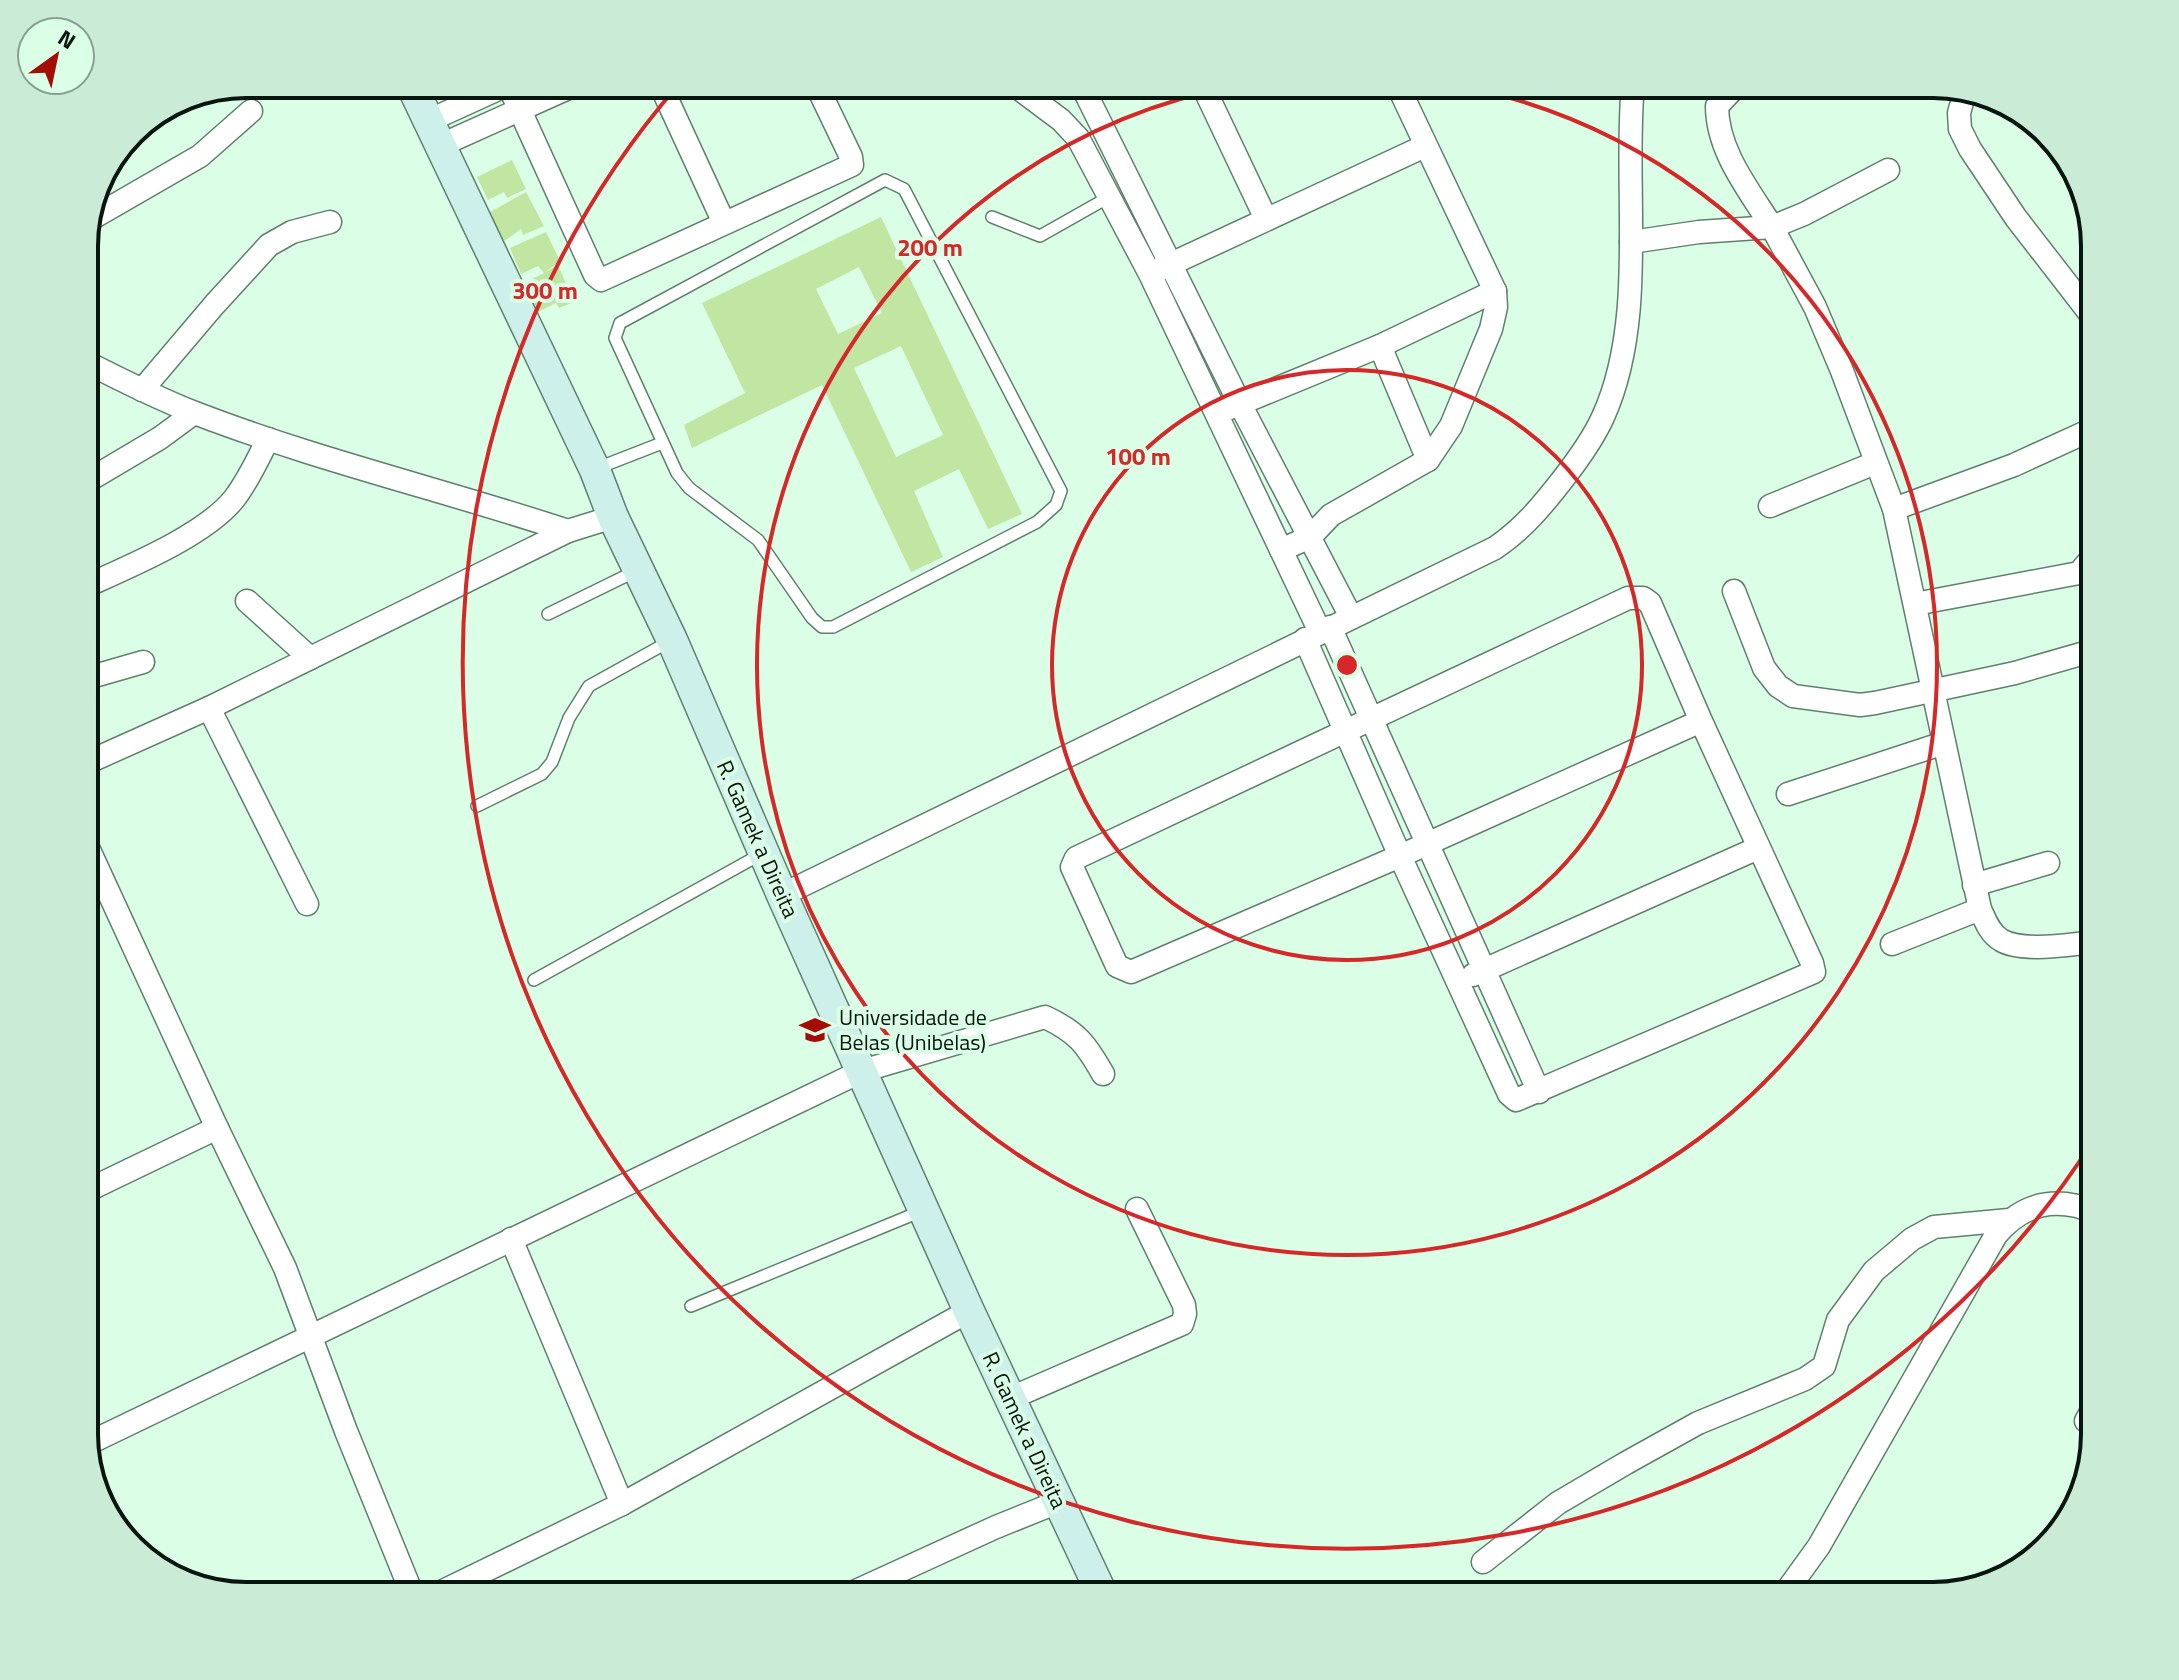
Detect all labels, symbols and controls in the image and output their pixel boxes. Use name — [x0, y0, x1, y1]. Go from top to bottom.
north arrow — [16, 16, 96, 96]
text: N — [51, 21, 83, 58]
text: 200 m — [897, 229, 963, 265]
text: 300 m — [512, 272, 578, 308]
text: 100 m — [1105, 438, 1171, 474]
centre of rings — [1333, 651, 1361, 679]
street label: R. Gamek a Direita — [708, 755, 808, 923]
place label: Universidade de Belas (Unibelas) — [839, 1000, 987, 1059]
school or university icon: Universidade de Belas (Unibelas) — [798, 1013, 832, 1047]
street label: R. Gamek a Direita — [974, 1346, 1076, 1514]

